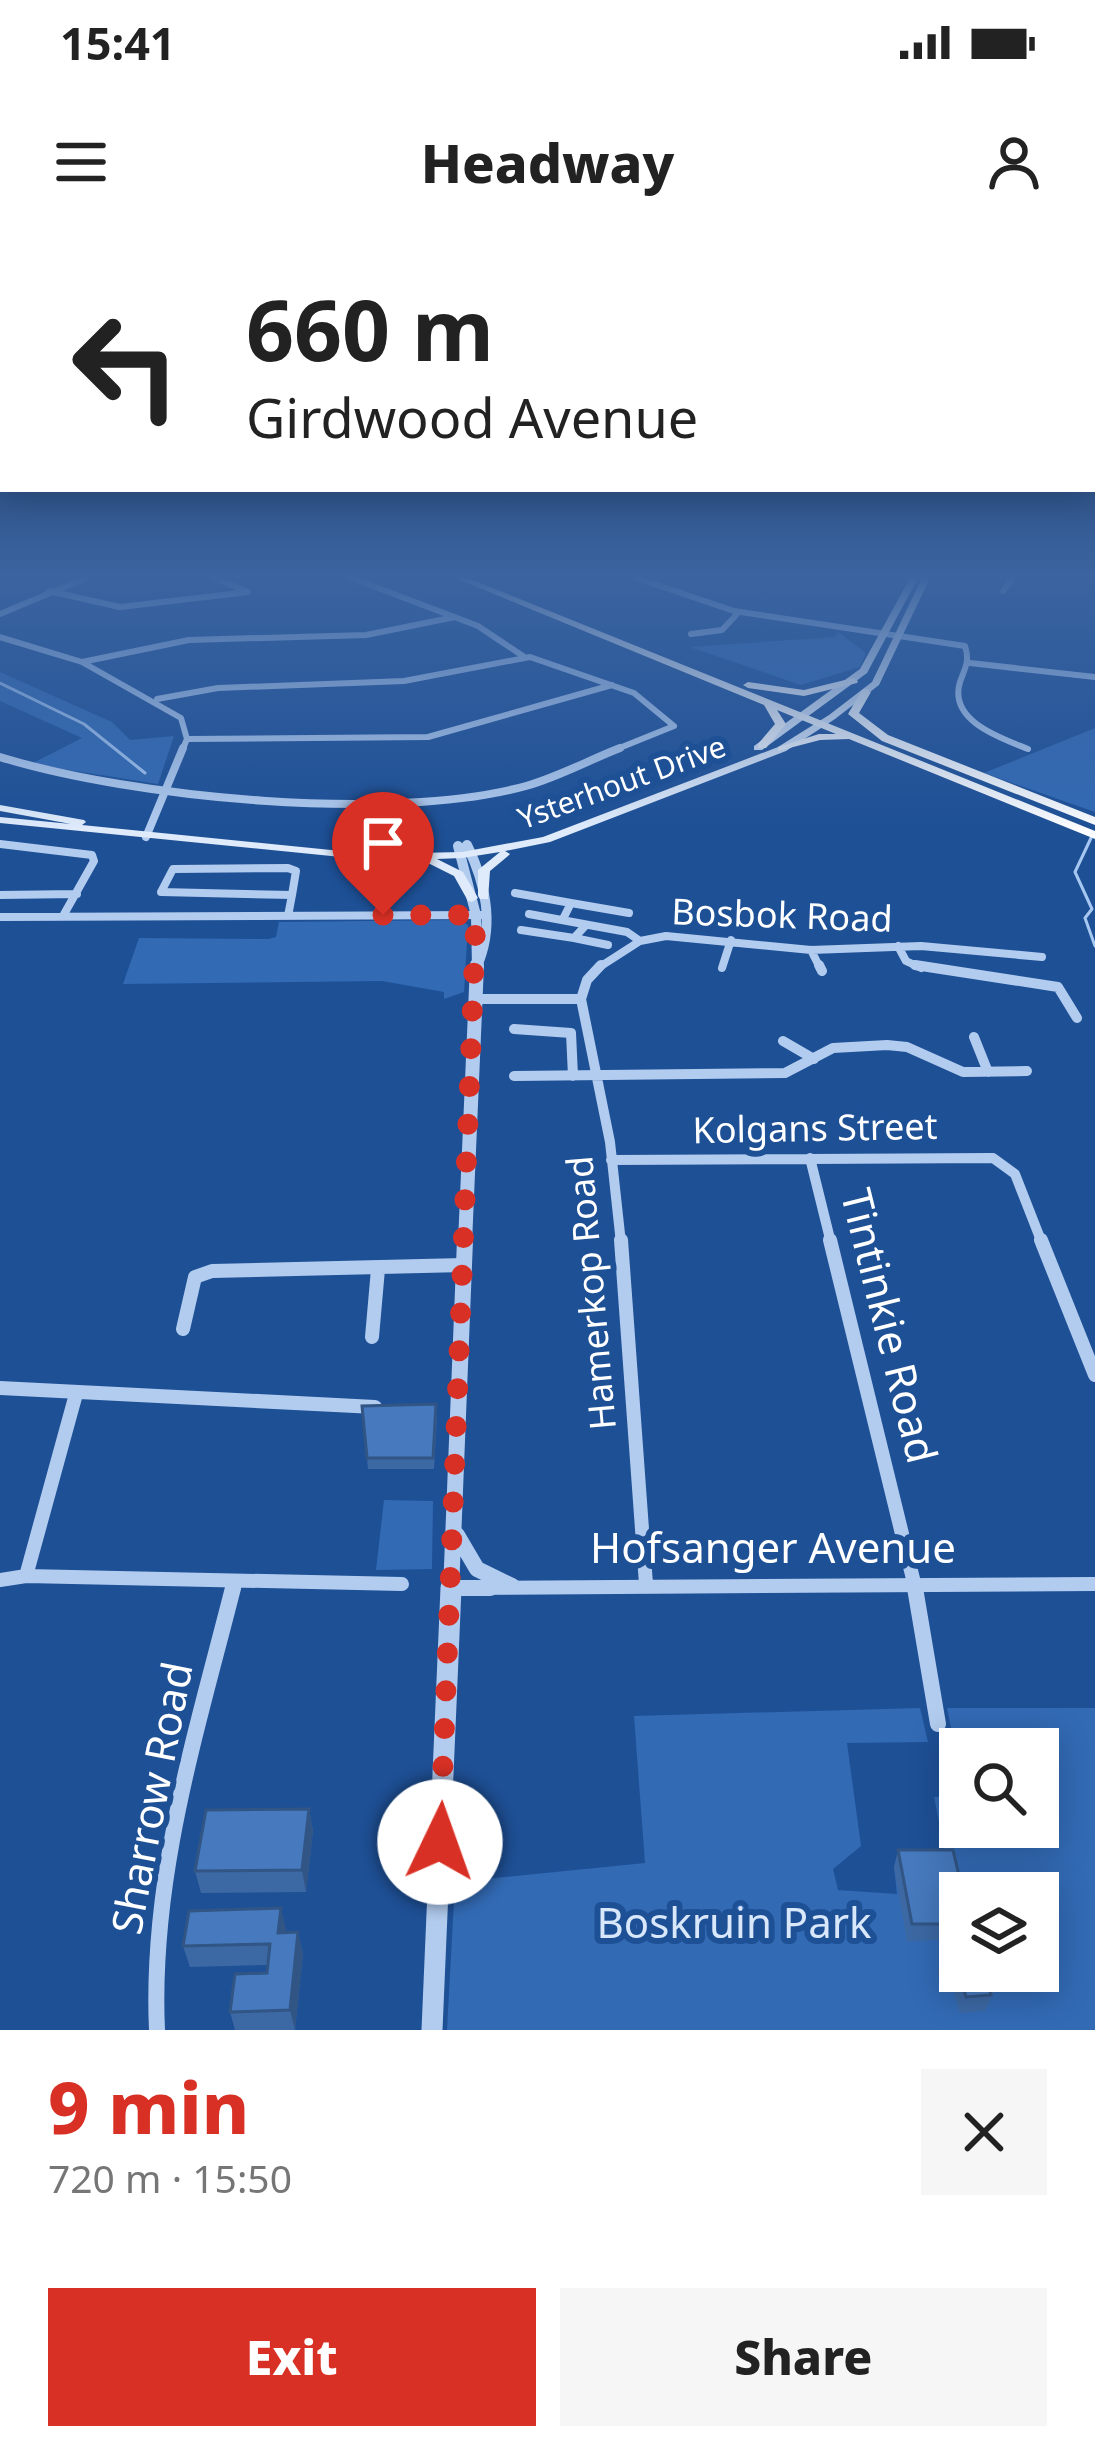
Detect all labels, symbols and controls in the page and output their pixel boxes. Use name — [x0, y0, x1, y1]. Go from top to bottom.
text: 15:41 — [60, 12, 176, 73]
text: Headway — [421, 125, 674, 199]
icon: menu — [48, 129, 114, 195]
icon: person — [981, 129, 1047, 195]
text: 660 m — [246, 271, 494, 386]
icon: left — [48, 288, 204, 444]
text: Girdwood Avenue — [246, 380, 698, 454]
street label: Ysterhout Drive — [512, 725, 731, 838]
pin — [332, 792, 434, 915]
icon: arrive — [350, 810, 416, 876]
street label: Bosbok Road — [671, 886, 894, 943]
street label: Kolgans Street — [692, 1101, 938, 1154]
street label: Hamerkop Road — [554, 1154, 627, 1432]
street label: Tintinkie Road — [829, 1182, 952, 1469]
street label: Hofsanger Avenue — [590, 1518, 956, 1575]
street label: Sharrow Road — [96, 1657, 205, 1939]
map controls — [939, 1728, 1059, 1992]
button: search — [939, 1728, 1059, 1848]
position arrow — [377, 1779, 503, 1905]
button: layers — [939, 1872, 1059, 1992]
park label: Boskruin Park — [596, 1893, 872, 1950]
text: 9 min — [48, 2057, 249, 2155]
button: close — [921, 2069, 1047, 2195]
text: 720 m · 15:50 — [48, 2151, 292, 2204]
button: Exit — [48, 2288, 536, 2426]
button: Share — [560, 2288, 1047, 2426]

